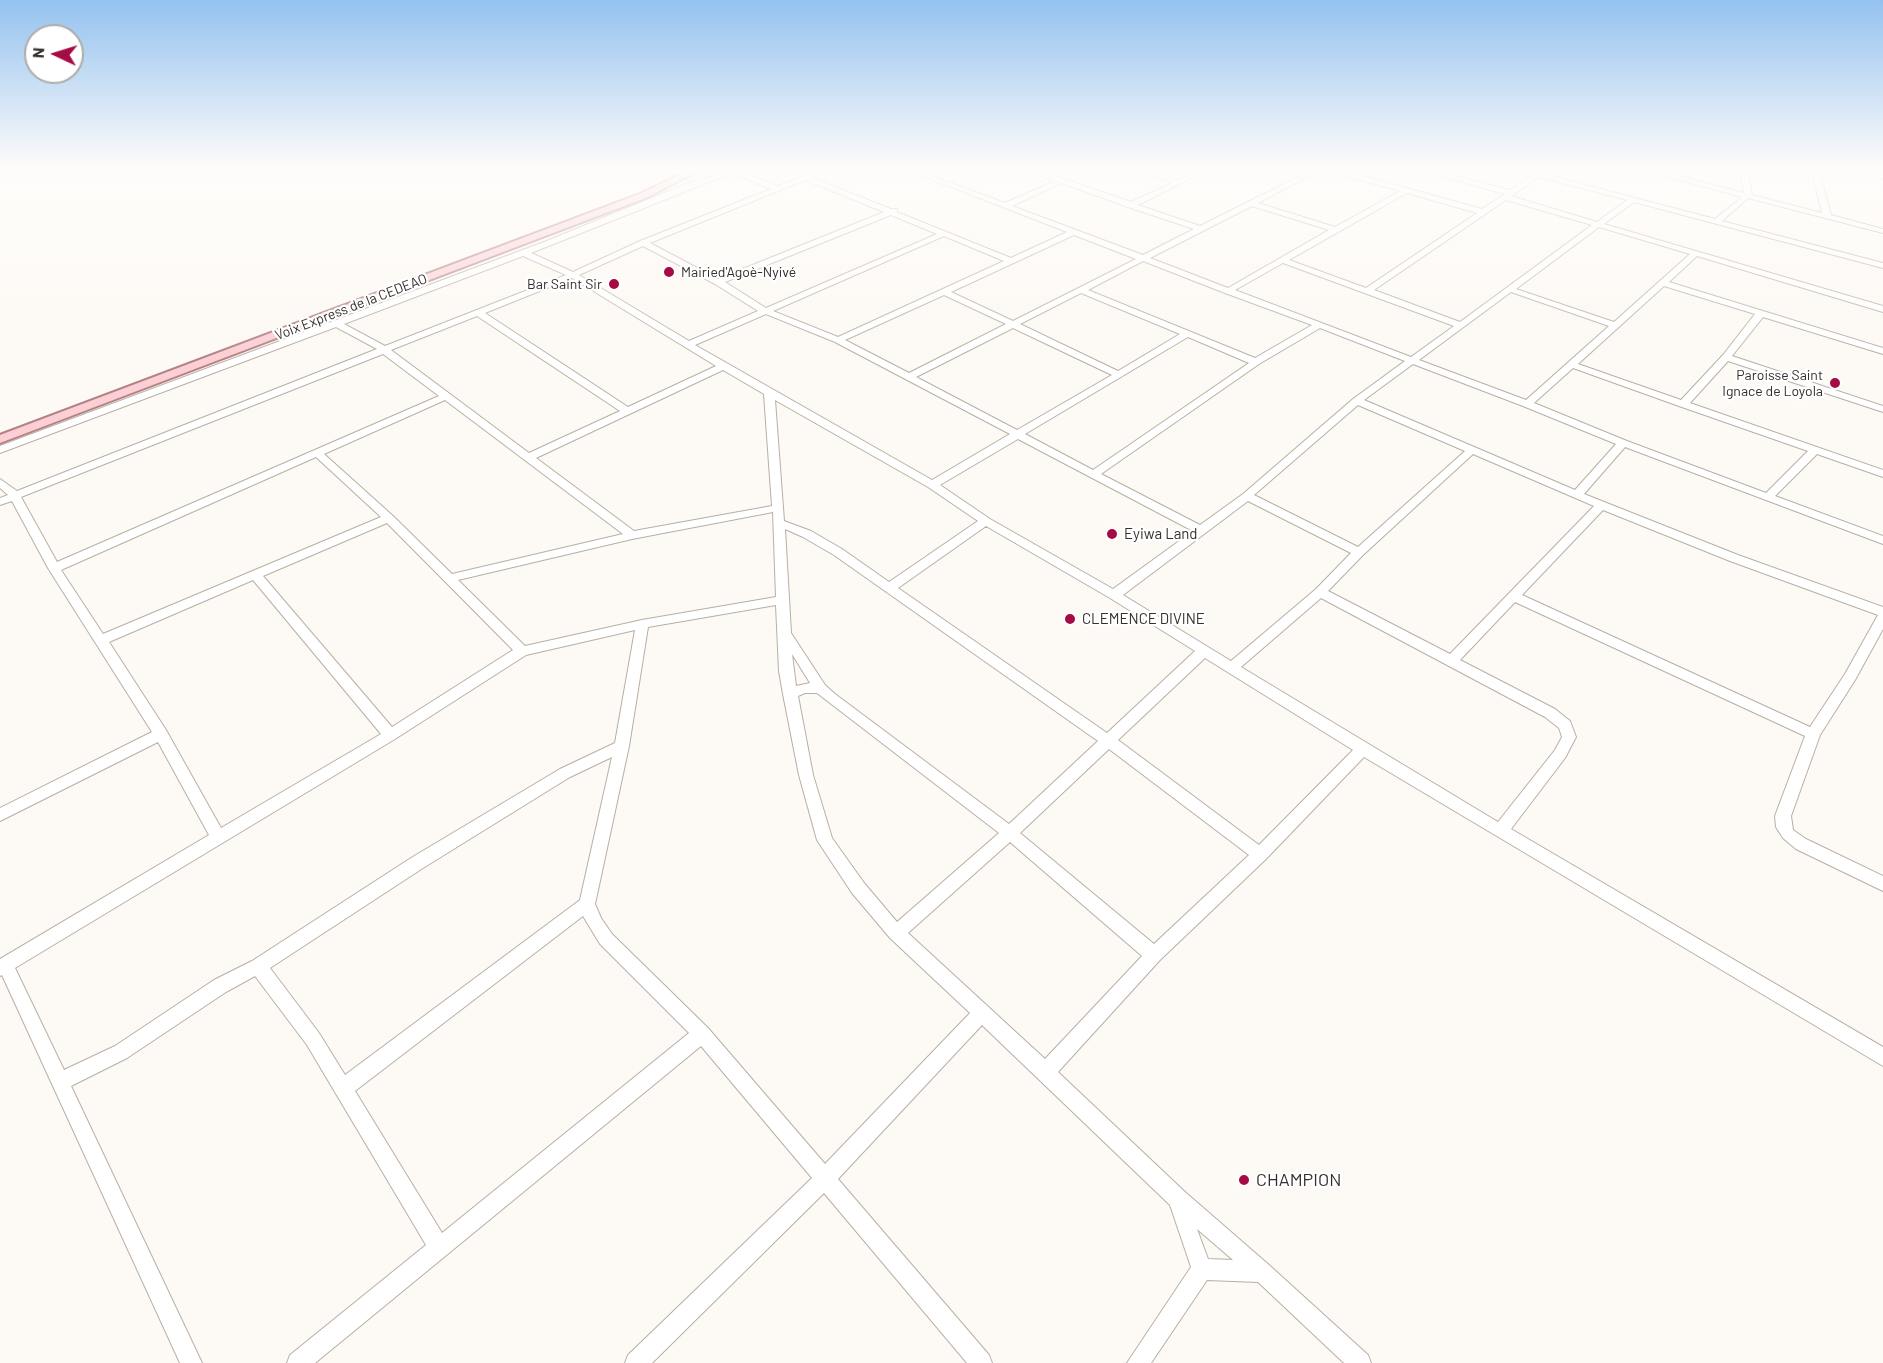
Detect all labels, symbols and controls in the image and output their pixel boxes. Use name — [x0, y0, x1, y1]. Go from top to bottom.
north arrow — [24, 24, 84, 84]
text: N — [28, 47, 47, 59]
place label: Mairied'Agoè-Nyivé — [681, 264, 796, 280]
marker: Mairied'Agoè-Nyivé — [662, 265, 676, 279]
street label: Voix Express de la CEDEAO — [272, 270, 430, 344]
place label: Bar Saint Sir — [527, 276, 602, 292]
marker: Bar Saint Sir — [607, 277, 621, 291]
place label: Paroisse Saint Ignace de Loyola — [1722, 367, 1823, 400]
marker: Paroisse Saint Ignace de Loyola — [1828, 376, 1842, 390]
place label: Eyiwa Land — [1124, 525, 1197, 543]
marker: Eyiwa Land — [1105, 527, 1119, 541]
place label: CLEMENCE DIVINE — [1082, 610, 1205, 628]
marker: CLEMENCE DIVINE — [1063, 612, 1077, 626]
place label: CHAMPION — [1256, 1169, 1341, 1191]
marker: CHAMPION — [1237, 1173, 1251, 1187]

